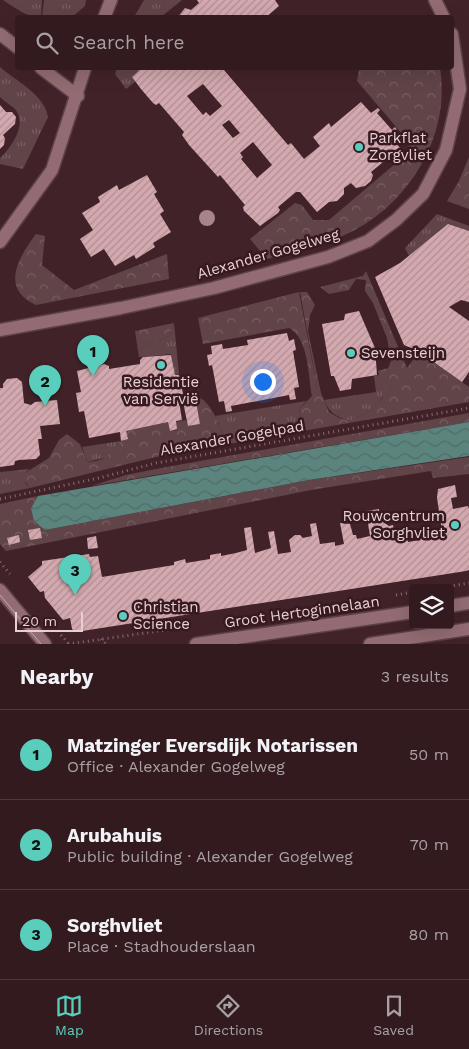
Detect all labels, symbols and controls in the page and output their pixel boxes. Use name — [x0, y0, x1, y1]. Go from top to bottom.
search box — [15, 15, 454, 70]
icon: search — [33, 29, 61, 57]
text: Search here — [73, 31, 184, 54]
place label: Parkflat Zorgvliet — [369, 129, 433, 164]
marker: Parkflat Zorgvliet — [353, 141, 365, 153]
street label: Alexander Gogelweg — [195, 225, 341, 283]
pin: 1 — [77, 335, 109, 376]
place label: Sevensteijn — [361, 344, 445, 362]
marker: Sevensteijn — [345, 347, 357, 359]
marker: Residentie van Servië — [155, 359, 167, 371]
pin: 2 — [29, 365, 61, 406]
your location — [250, 369, 276, 395]
place label: Residentie van Servië — [123, 373, 199, 408]
street label: Alexander Gogelpad — [159, 416, 305, 460]
place label: Rouwcentrum Sorghvliet — [343, 507, 446, 542]
marker: Rouwcentrum Sorghvliet — [449, 519, 461, 531]
pin: 3 — [59, 554, 91, 595]
map controls — [409, 584, 454, 629]
button: layers — [409, 584, 454, 629]
street label: Groot Hertoginnelaan — [223, 592, 381, 632]
place label: Christian Science — [133, 598, 199, 633]
scale bar — [15, 609, 82, 632]
marker: Christian Science — [117, 610, 129, 622]
text: 20 m — [22, 613, 57, 629]
text: Nearby — [20, 664, 93, 689]
text: 3 results — [381, 667, 449, 686]
text: Matzinger Eversdijk Notarissen — [67, 734, 358, 757]
text: 1 — [33, 745, 39, 764]
text: 50 m — [409, 745, 449, 764]
text: Office · Alexander Gogelweg — [67, 757, 285, 776]
text: Arubahuis — [67, 824, 162, 847]
text: 2 — [31, 835, 41, 854]
text: 70 m — [410, 835, 449, 854]
text: Public building · Alexander Gogelweg — [67, 847, 353, 866]
text: Sorghvliet — [67, 914, 162, 937]
text: 3 — [31, 925, 41, 944]
text: 80 m — [408, 925, 449, 944]
text: Place · Stadhouderslaan — [67, 937, 256, 956]
tab: Map — [55, 992, 84, 1038]
tab: Directions — [194, 992, 263, 1038]
tab: Saved — [373, 992, 414, 1038]

